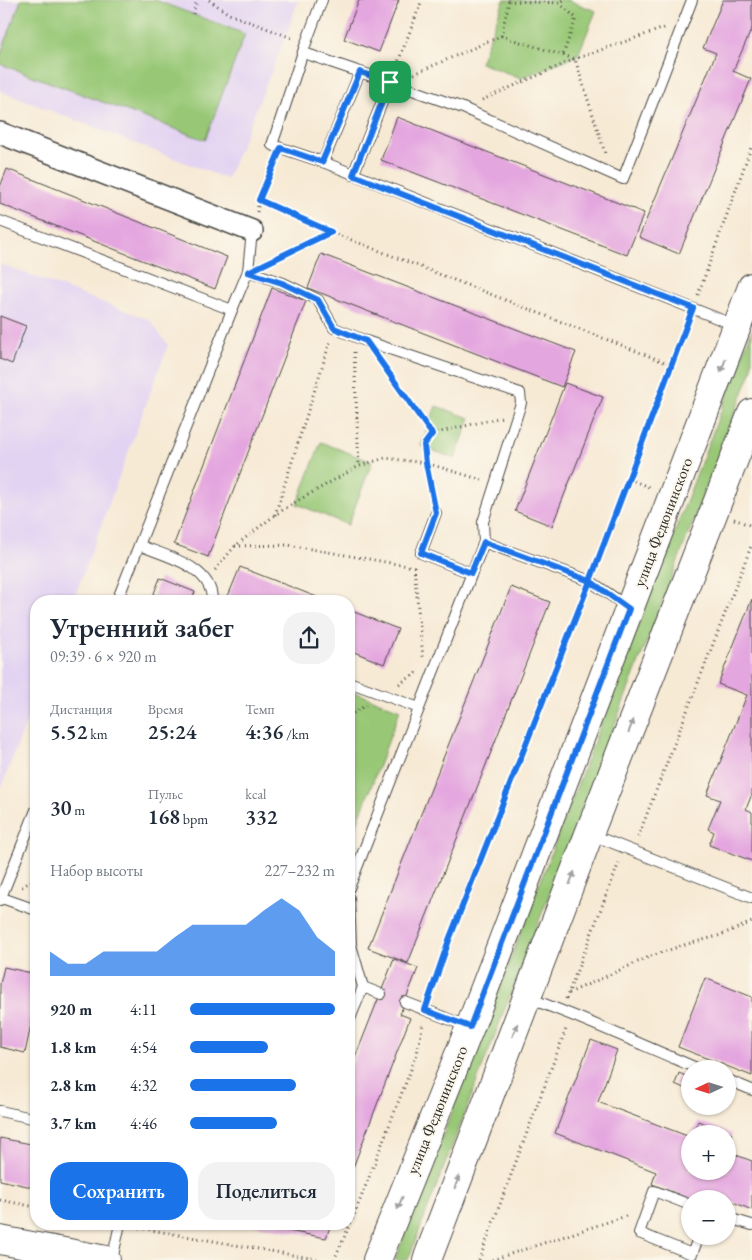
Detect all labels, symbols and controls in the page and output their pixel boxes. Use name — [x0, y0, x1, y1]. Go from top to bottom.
pin — [369, 61, 411, 103]
icon: arrive — [376, 68, 404, 96]
one-way arrow — [718, 359, 726, 373]
street label: улица Федюнинского — [629, 454, 697, 590]
text: Утренний забег — [50, 609, 234, 645]
button: share — [283, 612, 335, 664]
text: 09:39 · 6 × 920 m — [50, 646, 157, 667]
text: Дистанция — [50, 700, 112, 718]
text: Время — [148, 700, 184, 718]
text: Темп — [245, 700, 275, 718]
text: 5.52 — [50, 718, 87, 745]
text: 25:24 — [148, 718, 196, 745]
text: 4:36 — [245, 718, 283, 745]
one-way arrow — [627, 718, 635, 733]
text: km — [87, 725, 108, 743]
text: /km — [283, 725, 309, 743]
text: Пульс — [148, 785, 183, 803]
text: kcal — [245, 785, 266, 803]
text: 30 — [50, 794, 72, 821]
text: m — [72, 801, 85, 819]
text: 168 — [148, 803, 180, 830]
text: 332 — [245, 803, 278, 830]
text: bpm — [180, 810, 208, 828]
text: Набор высоты — [50, 860, 143, 881]
text: 227–232 m — [264, 860, 335, 881]
one-way arrow — [569, 871, 577, 885]
text: 920 m — [50, 999, 92, 1020]
text: 4:11 — [130, 999, 157, 1020]
one-way arrow — [511, 1022, 519, 1037]
text: 1.8 km — [50, 1037, 96, 1058]
text: 4:54 — [130, 1037, 157, 1058]
street label: улица Федюнинского — [402, 1042, 472, 1177]
north arrow — [681, 1060, 736, 1115]
map controls — [681, 1060, 736, 1245]
text: 2.8 km — [50, 1075, 96, 1096]
text: 4:32 — [130, 1075, 157, 1096]
text: 3.7 km — [50, 1113, 96, 1134]
text: 4:46 — [130, 1113, 157, 1134]
button: + — [681, 1125, 736, 1180]
button: Сохранить — [50, 1162, 188, 1220]
button: Поделиться — [198, 1162, 335, 1220]
one-way arrow — [453, 1174, 461, 1189]
button: − — [681, 1190, 736, 1245]
one-way arrow — [396, 1196, 404, 1211]

